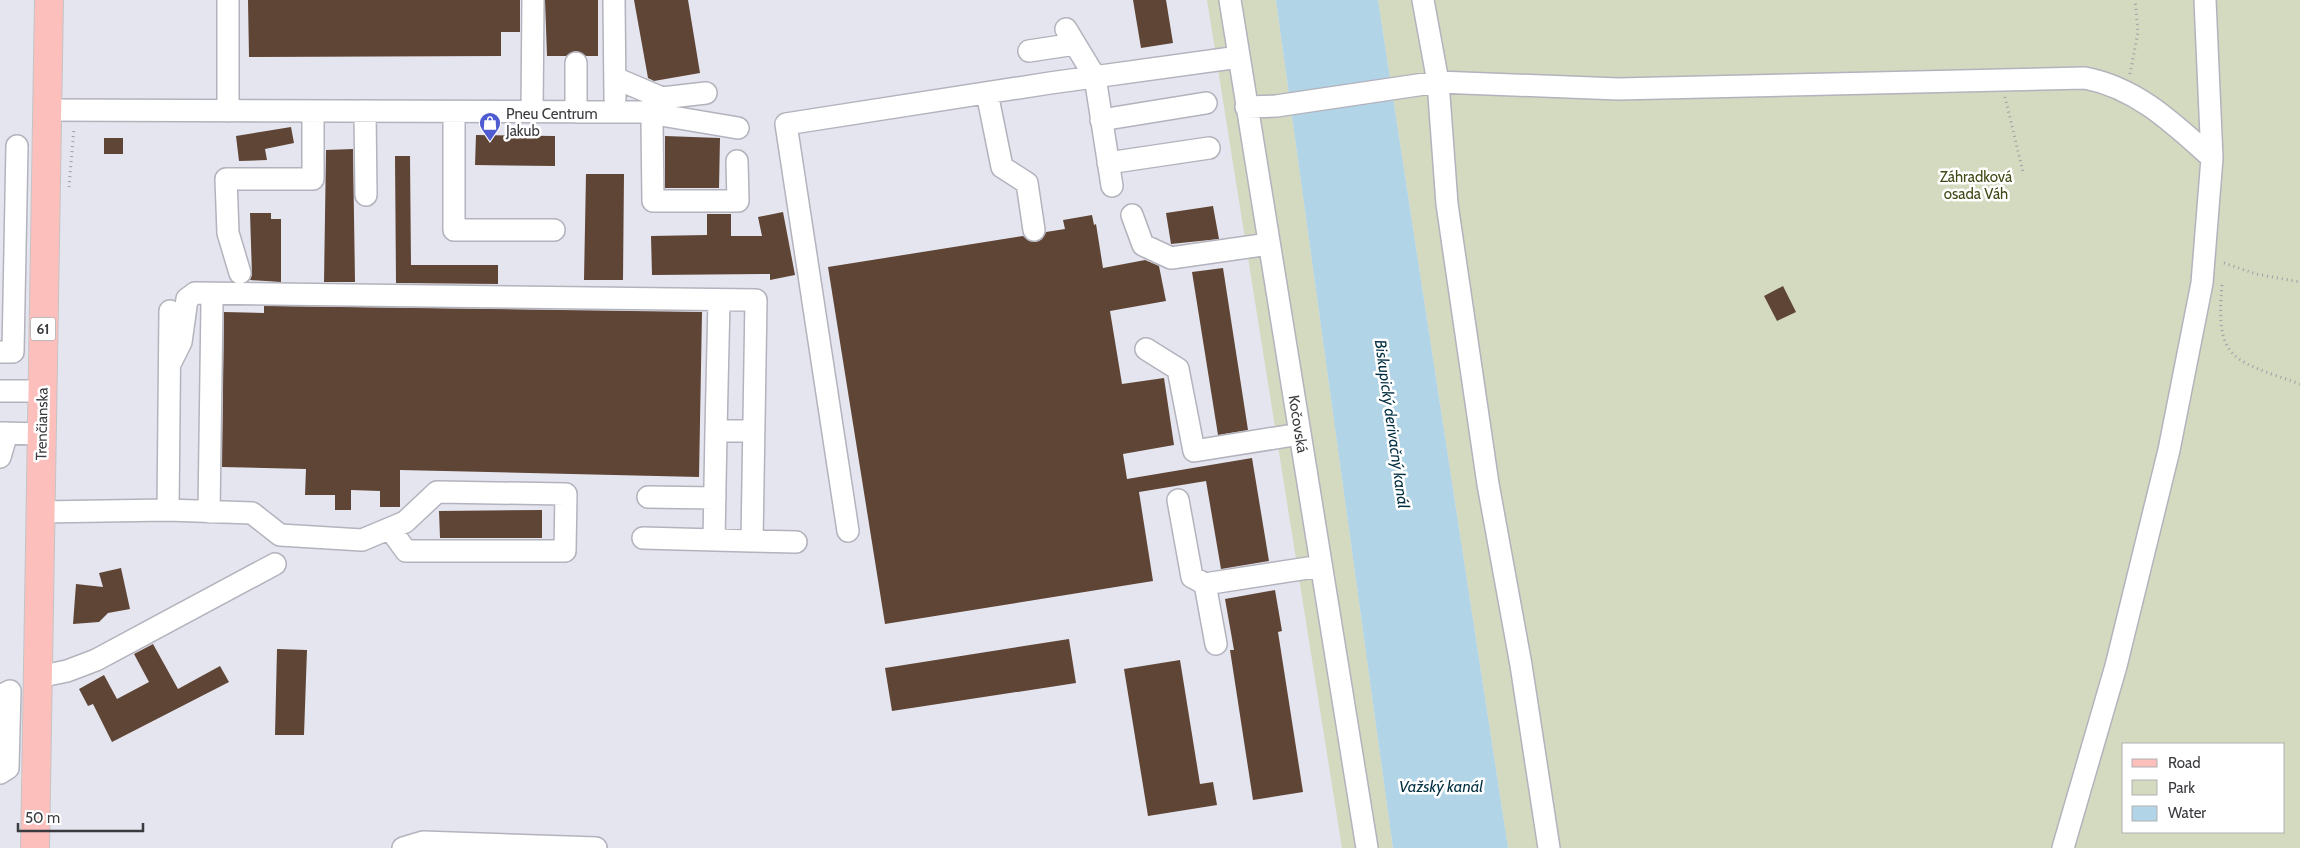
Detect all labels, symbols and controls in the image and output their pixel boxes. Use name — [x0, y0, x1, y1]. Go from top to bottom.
place label: Pneu Centrum Jakub — [505, 105, 598, 140]
shop icon: Pneu Centrum Jakub — [478, 111, 502, 142]
park label: Záhradková osada Váh — [1940, 168, 2013, 203]
road number: 61 — [30, 318, 56, 340]
water label: Biskupický derivačný kanál — [1371, 338, 1413, 510]
street label: Trenčianska — [32, 387, 52, 461]
street label: Kočovská — [1285, 394, 1312, 455]
legend — [2122, 743, 2285, 833]
text: Road — [2168, 754, 2201, 772]
water label: Važský kanál — [1399, 777, 1483, 796]
text: Park — [2168, 779, 2195, 797]
scale bar — [18, 800, 142, 832]
text: Water — [2168, 804, 2206, 822]
text: 50 m — [25, 809, 60, 827]

